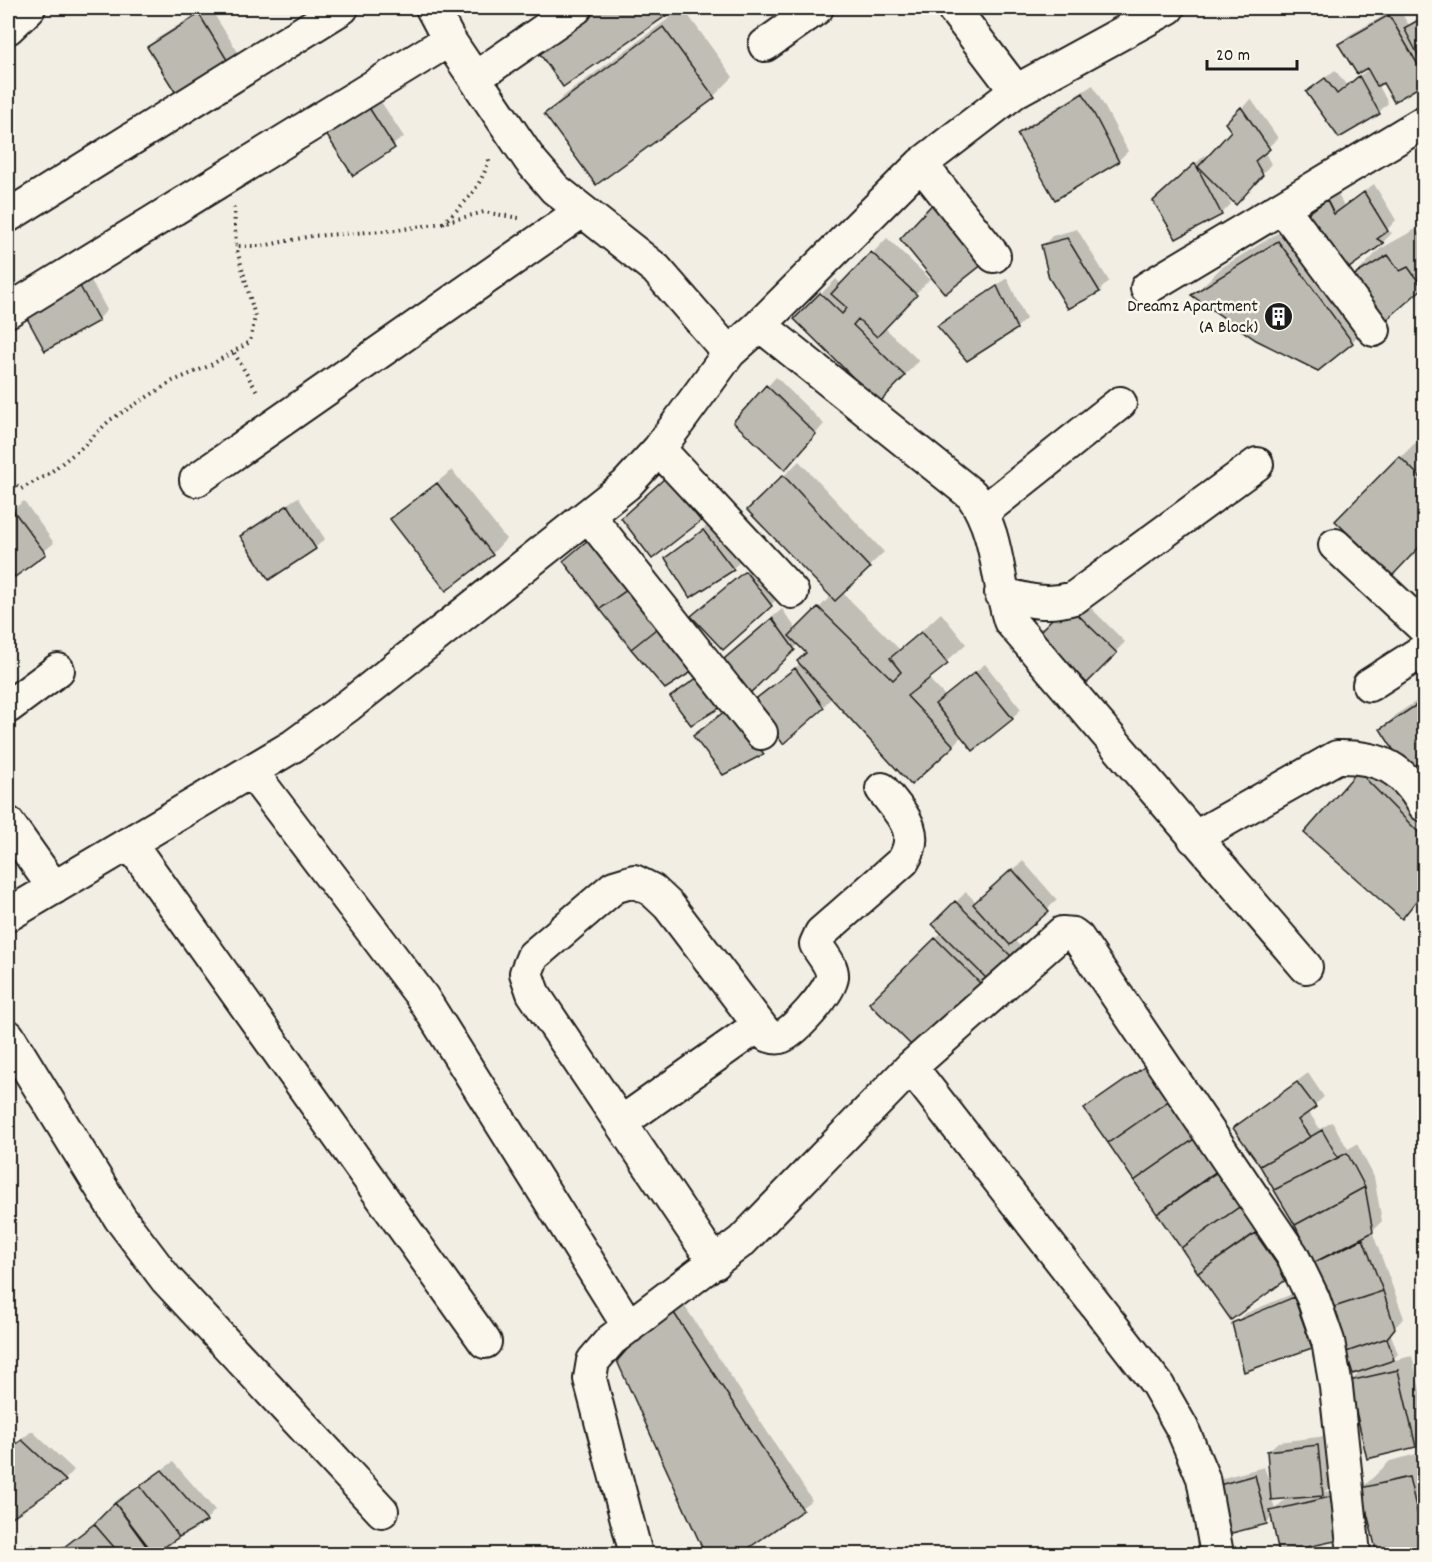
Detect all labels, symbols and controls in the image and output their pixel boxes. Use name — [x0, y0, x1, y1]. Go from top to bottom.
scale bar — [1207, 33, 1297, 71]
text: 20 m — [1216, 44, 1250, 69]
place label: Dreamz Apartment (A Block) — [1127, 295, 1258, 341]
building icon: Dreamz Apartment (A Block) — [1263, 301, 1295, 333]

